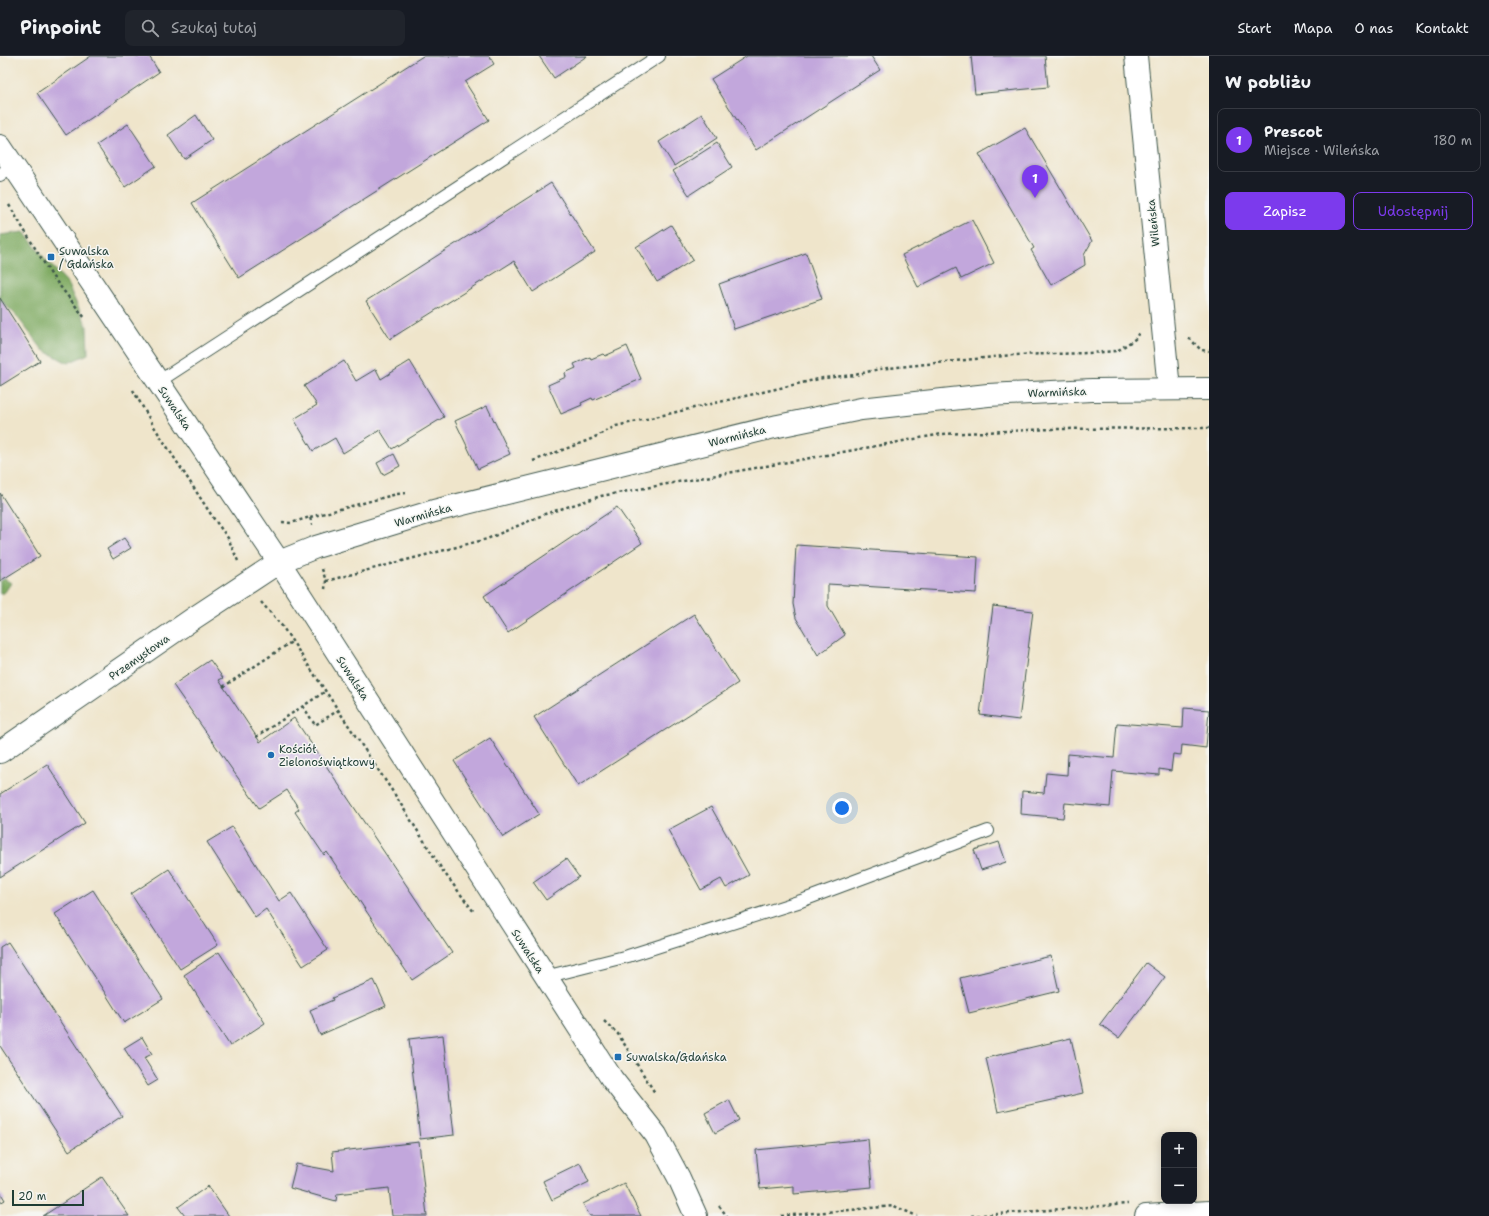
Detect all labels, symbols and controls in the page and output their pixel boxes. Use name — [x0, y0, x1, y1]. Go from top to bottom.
search box — [125, 10, 405, 46]
text: Pinpoint — [20, 15, 101, 40]
icon: search — [139, 17, 161, 39]
text: Szukaj tutaj — [171, 18, 257, 38]
text: Start — [1237, 19, 1272, 37]
text: Mapa — [1294, 19, 1332, 37]
text: O nas — [1354, 19, 1393, 37]
text: Kontakt — [1415, 19, 1469, 37]
text: W pobliżu — [1225, 71, 1311, 93]
text: Prescot — [1264, 122, 1323, 142]
text: 1 — [1236, 132, 1242, 149]
text: 180 m — [1433, 132, 1472, 149]
text: Miejsce · Wileńska — [1264, 142, 1379, 159]
pin: 1 — [1022, 165, 1048, 198]
button: Zapisz — [1225, 192, 1345, 230]
button: Udostępnij — [1353, 192, 1473, 230]
street label: Wileńska — [1144, 198, 1163, 247]
place label: Suwalska / Gdańska — [59, 244, 114, 272]
marker: Suwalska / Gdańska — [46, 252, 56, 262]
street label: Suwalska — [154, 383, 195, 433]
street label: Warmińska — [1027, 384, 1087, 401]
street label: Warmińska — [707, 422, 768, 451]
street label: Warmińska — [393, 500, 454, 531]
street label: Przemysłowa — [106, 631, 173, 684]
street label: Suwalska — [333, 653, 373, 703]
place label: Kościół Zielonoświątkowy — [279, 742, 375, 770]
marker: Kościół Zielonoświątkowy — [266, 750, 276, 760]
your location — [832, 798, 852, 818]
street label: Suwalska — [508, 926, 548, 976]
place label: Suwalska/Gdańska — [626, 1050, 727, 1065]
marker: Suwalska/Gdańska — [613, 1052, 623, 1062]
map controls — [1161, 1132, 1197, 1204]
button: + — [1161, 1132, 1197, 1168]
button: − — [1161, 1168, 1197, 1204]
scale bar — [12, 1188, 84, 1207]
text: 20 m — [18, 1189, 46, 1204]

